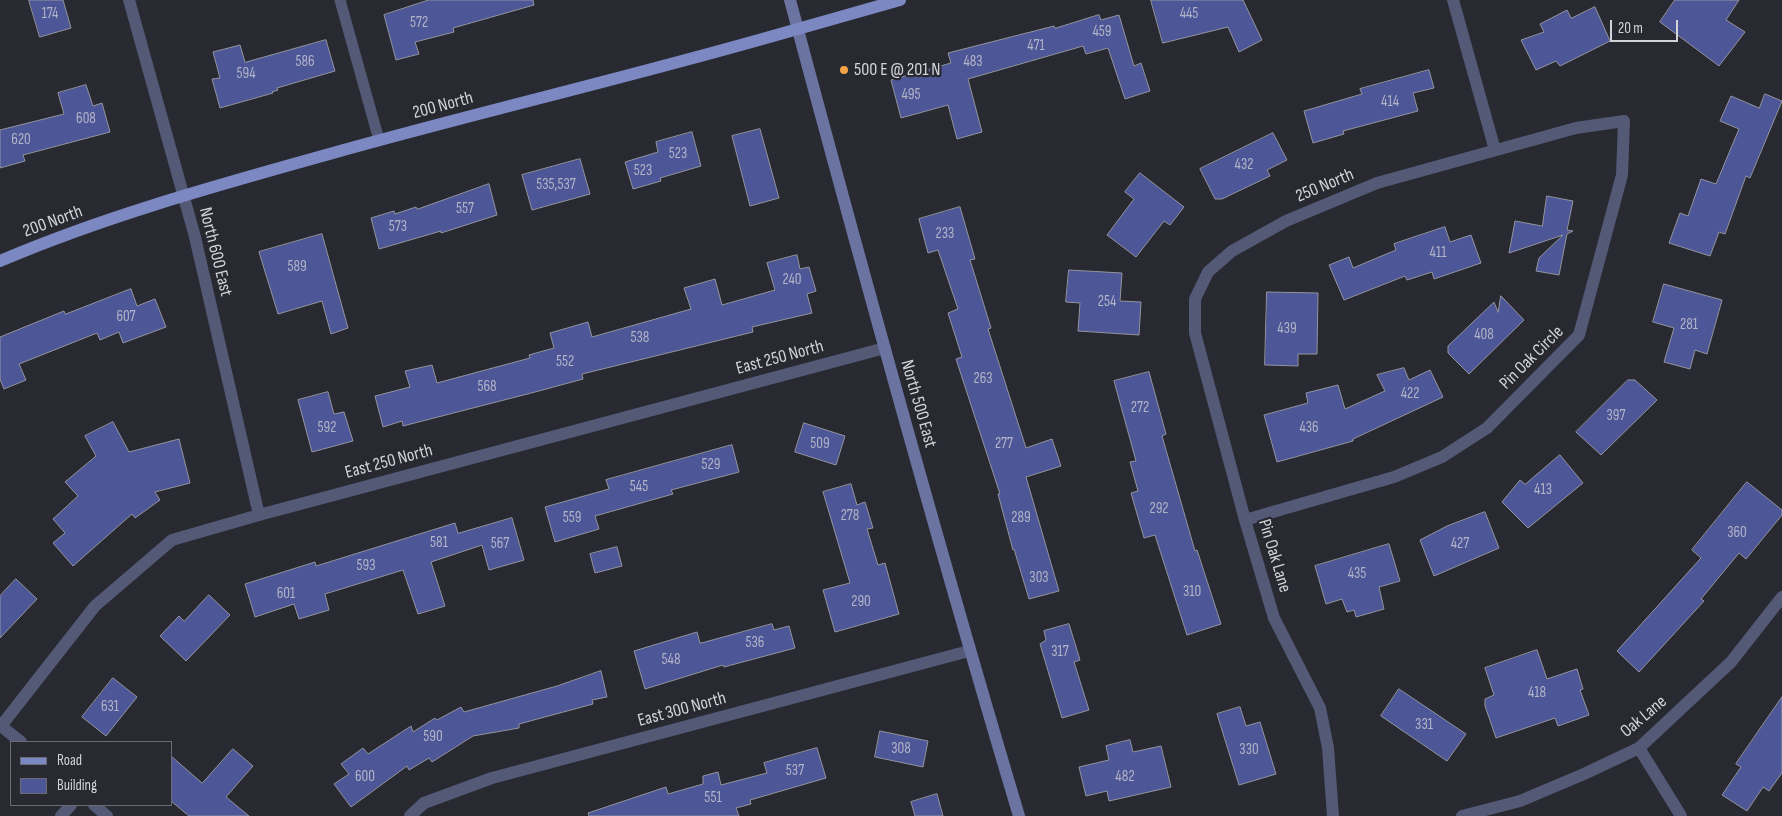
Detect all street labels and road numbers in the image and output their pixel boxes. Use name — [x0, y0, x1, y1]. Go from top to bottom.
street label: 200 North — [410, 88, 476, 124]
street label: 250 North — [1293, 164, 1357, 208]
street label: 200 North — [20, 201, 86, 243]
street label: North 600 East — [194, 205, 236, 299]
street label: Pin Oak Circle — [1496, 322, 1568, 394]
street label: East 250 North — [734, 336, 826, 380]
street label: North 500 East — [895, 358, 941, 450]
street label: East 250 North — [343, 440, 435, 484]
street label: Pin Oak Lane — [1253, 517, 1295, 595]
street label: East 300 North — [635, 688, 729, 732]
street label: Oak Lane — [1616, 691, 1672, 743]

